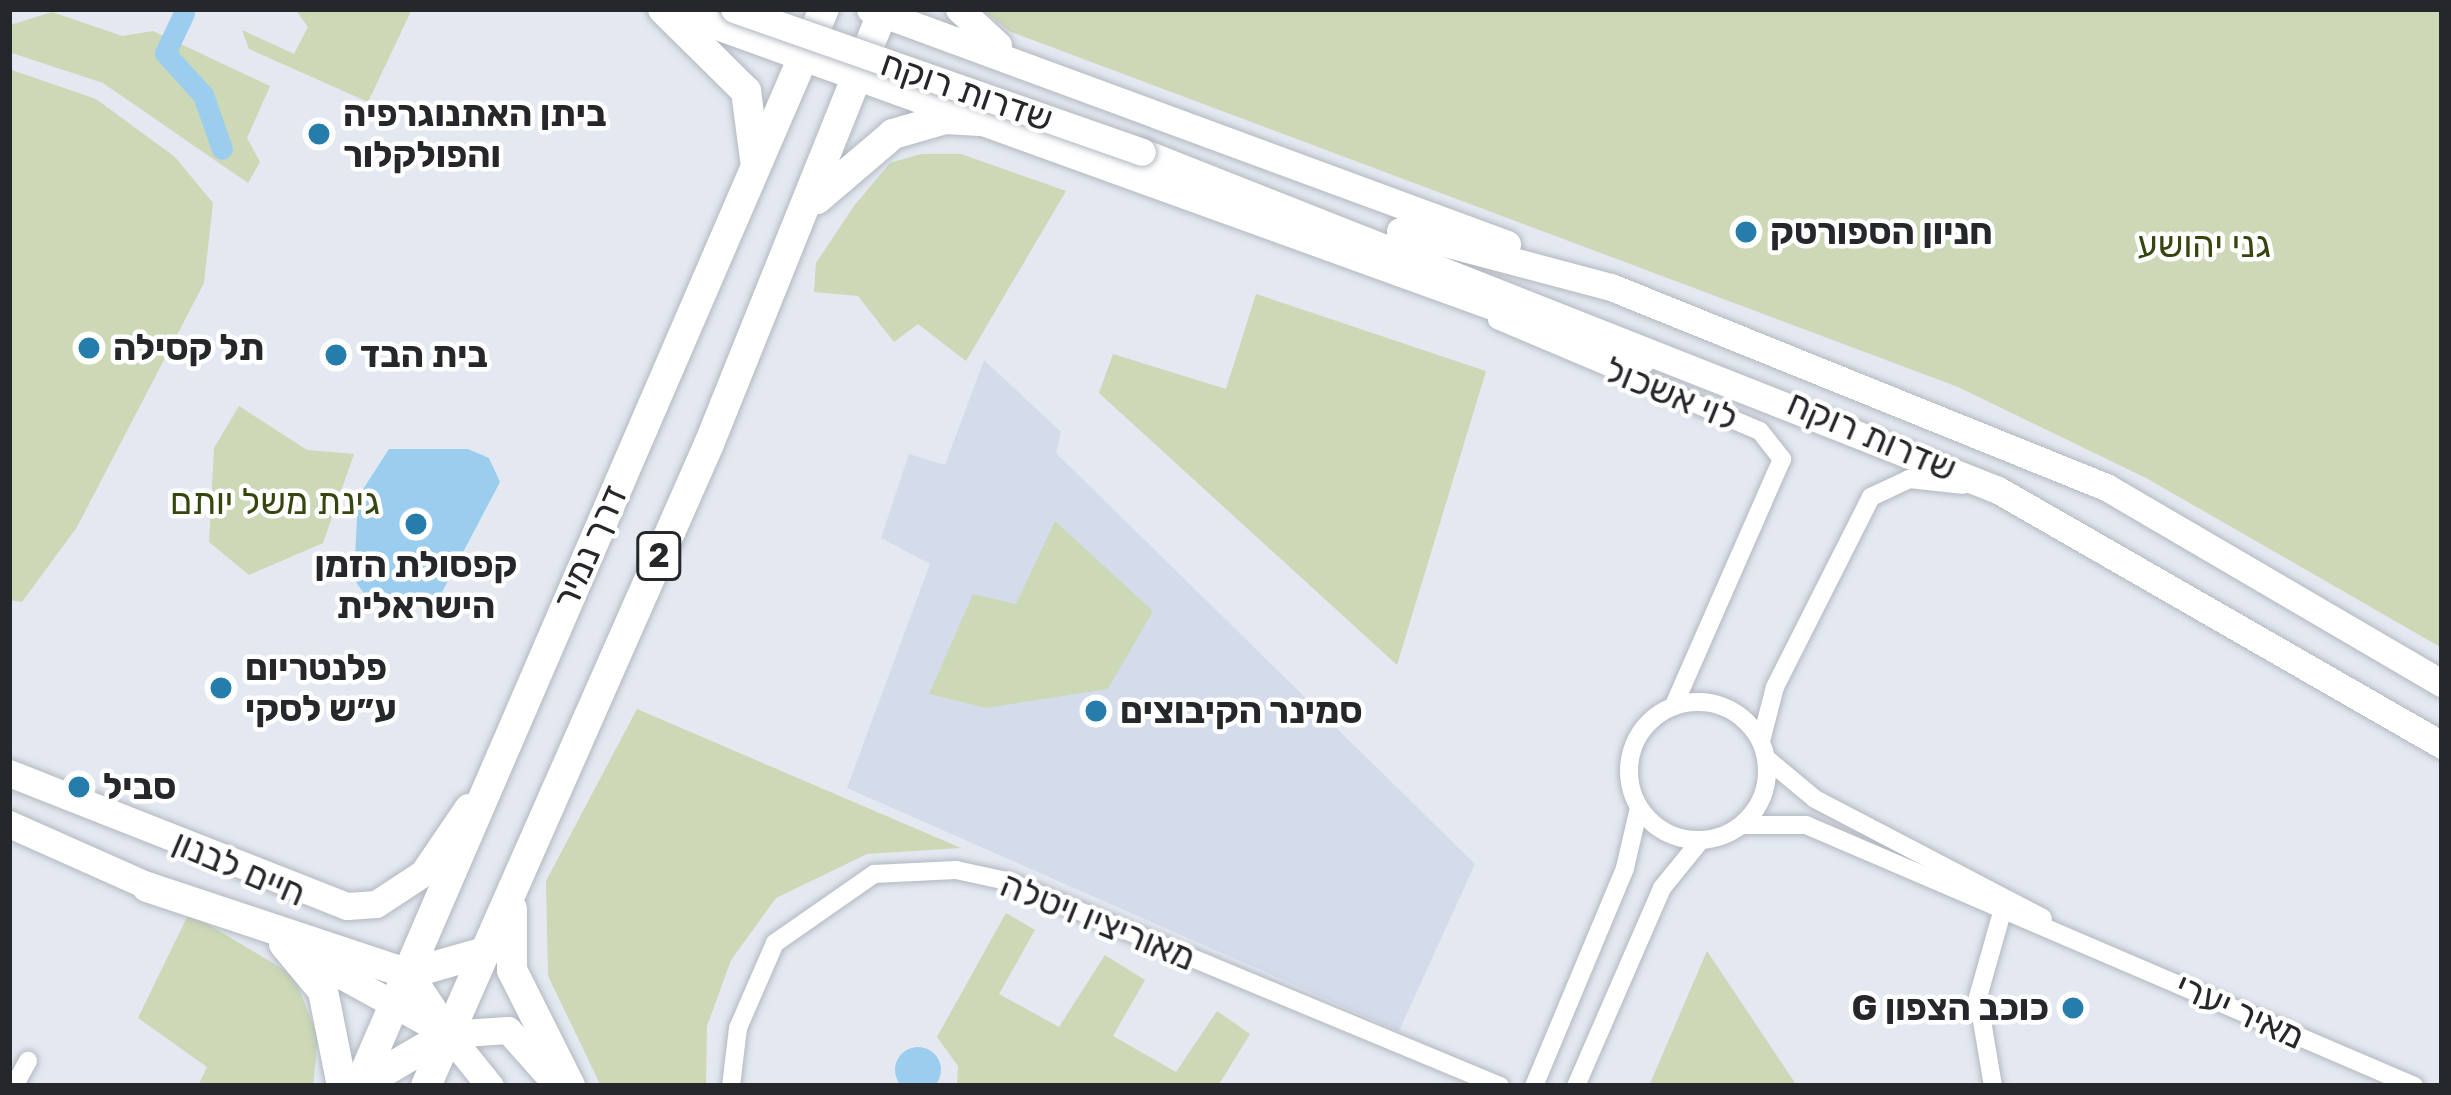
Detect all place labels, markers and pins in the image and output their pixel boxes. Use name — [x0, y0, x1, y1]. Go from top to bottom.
place label: ביתן האתנוגרפיה והפולקלור — [343, 91, 607, 176]
marker: ביתן האתנוגרפיה והפולקלור — [306, 121, 332, 147]
place label: חניון הספורטק — [1770, 210, 1993, 254]
marker: חניון הספורטק — [1733, 219, 1759, 245]
place label: תל קסילה — [113, 326, 265, 370]
place label: בית הבד — [360, 333, 488, 377]
marker: תל קסילה — [76, 335, 102, 361]
marker: בית הבד — [323, 342, 349, 368]
marker: קפסולת הזמן הישראלית — [403, 511, 429, 537]
place label: קפסולת הזמן הישראלית — [315, 542, 517, 627]
place label: פלנטריום ע״ש לסקי — [245, 645, 397, 730]
marker: פלנטריום ע״ש לסקי — [208, 675, 234, 701]
place label: סמינר הקיבוצים — [1120, 689, 1363, 733]
marker: סמינר הקיבוצים — [1083, 698, 1109, 724]
place label: סביל — [103, 765, 176, 809]
marker: סביל — [66, 774, 92, 800]
place label: G כוכב הצפון — [1852, 986, 2049, 1030]
marker: G כוכב הצפון — [2060, 995, 2086, 1021]

